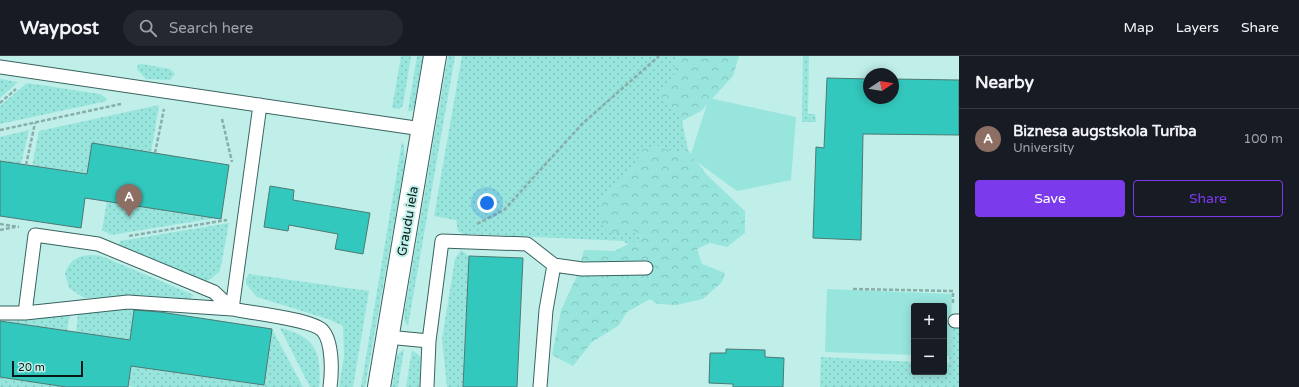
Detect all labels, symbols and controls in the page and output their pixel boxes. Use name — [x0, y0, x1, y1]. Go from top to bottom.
search box — [123, 10, 403, 46]
text: Waypost — [20, 17, 99, 39]
icon: search — [137, 17, 159, 39]
text: Search here — [169, 19, 253, 37]
text: Map — [1124, 19, 1154, 36]
text: Layers — [1176, 19, 1219, 36]
text: Share — [1241, 19, 1279, 36]
north arrow — [863, 68, 899, 104]
text: Nearby — [975, 72, 1034, 93]
text: Biznesa augstskola Turība — [1013, 122, 1197, 140]
text: A — [983, 131, 993, 147]
text: 100 m — [1243, 131, 1283, 147]
text: University — [1013, 140, 1074, 156]
button: Save — [975, 180, 1125, 217]
button: Share — [1133, 180, 1283, 217]
pin: A — [116, 184, 142, 217]
street label: Graudu iela — [394, 185, 422, 257]
your location — [477, 193, 497, 213]
map controls — [911, 303, 947, 375]
button: + — [911, 303, 947, 339]
button: − — [911, 339, 947, 375]
scale bar — [12, 359, 83, 378]
text: 20 m — [18, 361, 45, 374]

